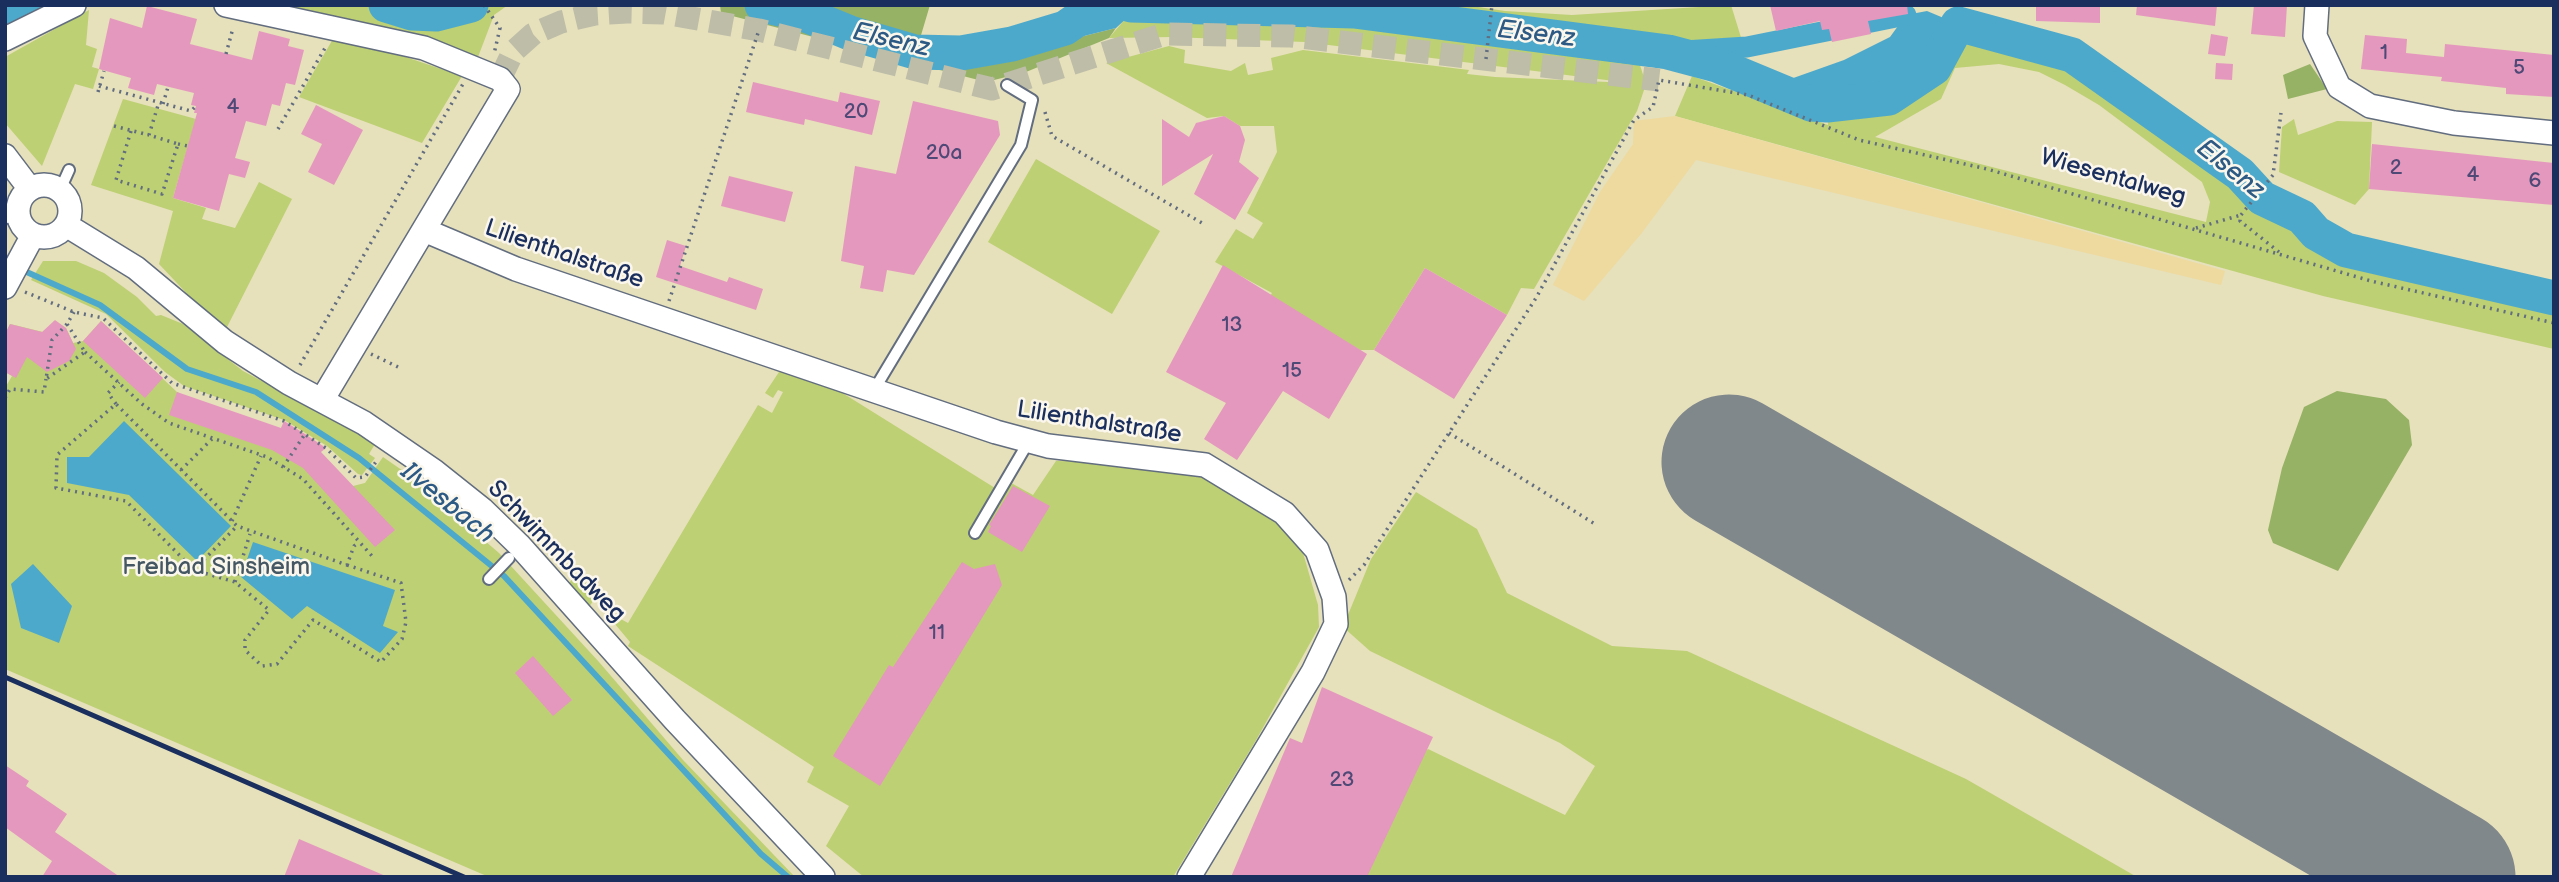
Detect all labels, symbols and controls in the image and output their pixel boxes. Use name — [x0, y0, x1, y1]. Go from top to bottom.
water label: Elsenz — [1495, 15, 1577, 55]
water label: Elsenz — [850, 17, 932, 65]
house number: 1 — [2380, 41, 2388, 67]
house number: 5 — [2513, 56, 2525, 82]
house number: 4 — [227, 95, 239, 121]
house number: 20 — [844, 100, 868, 126]
water label: Elsenz — [2190, 133, 2270, 207]
house number: 20a — [926, 141, 962, 167]
street label: Wiesentalweg — [2037, 144, 2189, 212]
house number: 2 — [2390, 156, 2402, 182]
house number: 4 — [2467, 163, 2479, 189]
house number: 6 — [2529, 169, 2541, 195]
street label: Lilienthalstraße — [481, 214, 647, 296]
house number: 13 — [1221, 313, 1243, 339]
house number: 15 — [1282, 359, 1302, 385]
street label: Lilienthalstraße — [1015, 396, 1183, 450]
water label: Ilvesbach — [394, 457, 500, 551]
street label: Schwimmbadweg — [481, 475, 631, 629]
park label: Freibad Sinsheim — [122, 554, 310, 582]
house number: 11 — [929, 621, 945, 647]
house number: 23 — [1330, 768, 1354, 794]

